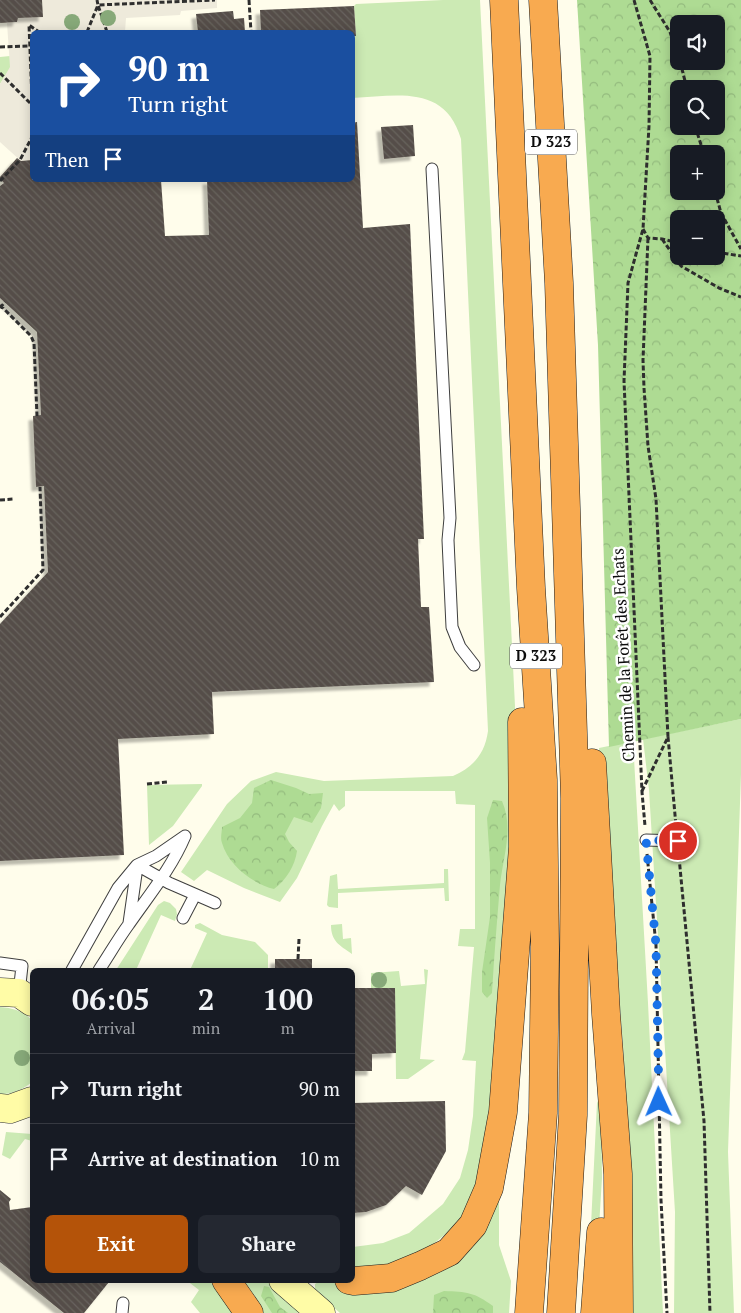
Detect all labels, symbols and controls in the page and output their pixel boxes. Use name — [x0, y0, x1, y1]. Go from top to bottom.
map controls — [670, 15, 725, 265]
button: sound — [670, 15, 725, 70]
text: 90 m — [128, 45, 209, 91]
icon: right — [45, 50, 110, 115]
button: search — [670, 80, 725, 135]
text: Turn right — [128, 89, 228, 118]
road number: D 323 — [525, 130, 577, 154]
icon: arrive — [99, 145, 127, 173]
button: + — [670, 145, 725, 200]
text: Then — [45, 147, 89, 172]
button: − — [670, 210, 725, 265]
street label: Chemin de la Forêt des Echats — [606, 548, 640, 762]
road number: D 323 — [510, 644, 562, 668]
pin — [657, 820, 699, 862]
icon: arrive — [664, 827, 692, 855]
text: 06:05 — [72, 979, 150, 1019]
text: 2 — [198, 979, 215, 1019]
text: 100 — [262, 979, 313, 1019]
text: Arrival — [86, 1017, 136, 1039]
text: min — [192, 1017, 220, 1039]
text: m — [281, 1017, 294, 1039]
icon: right — [45, 1075, 73, 1103]
position arrow — [632, 1075, 684, 1127]
text: Turn right — [88, 1076, 182, 1101]
text: 90 m — [299, 1076, 340, 1101]
icon: arrive — [45, 1145, 73, 1173]
text: Arrive at destination — [88, 1146, 277, 1171]
text: 10 m — [299, 1146, 340, 1171]
button: Exit — [45, 1215, 188, 1273]
button: Share — [198, 1215, 340, 1273]

